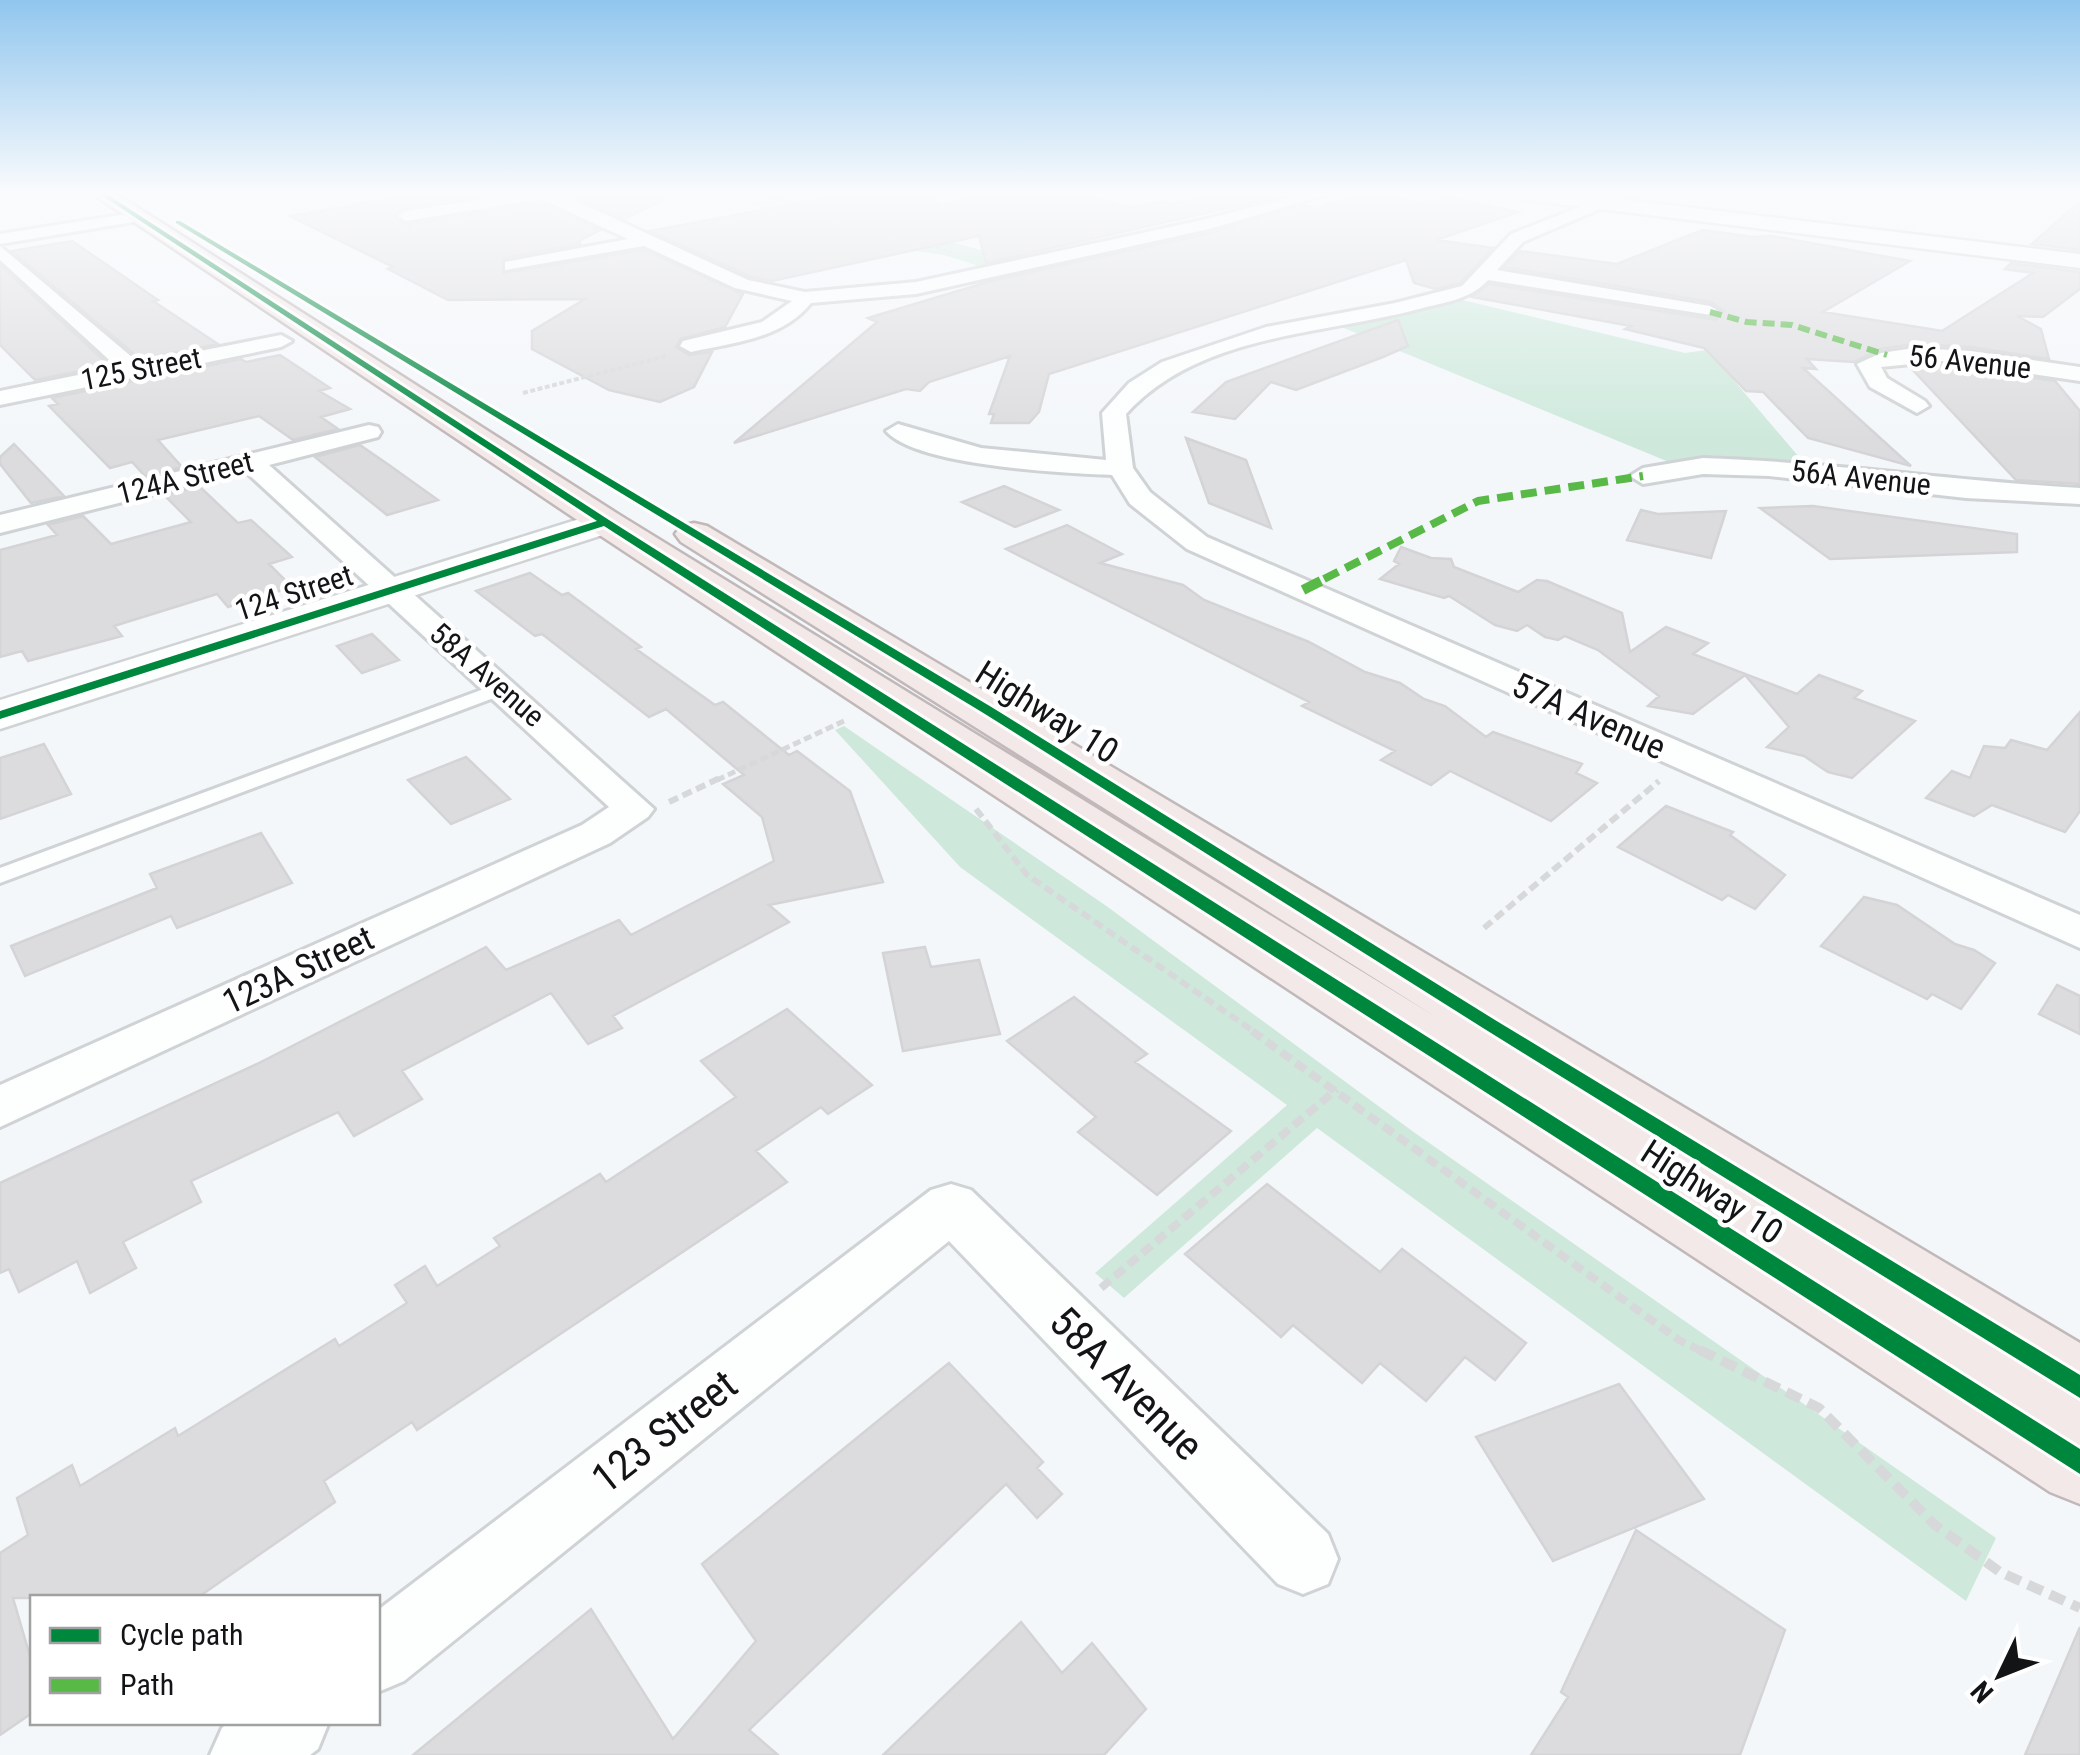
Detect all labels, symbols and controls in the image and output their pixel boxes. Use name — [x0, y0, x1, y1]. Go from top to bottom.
street label: 56 Avenue — [1907, 338, 2033, 385]
street label: 125 Street — [78, 340, 204, 397]
street label: 124A Street — [113, 444, 257, 511]
street label: 56A Avenue — [1790, 453, 1933, 502]
street label: 124 Street — [231, 557, 357, 628]
street label: 58A Avenue — [423, 615, 552, 734]
street label: Highway 10 — [968, 653, 1126, 772]
street label: 57A Avenue — [1506, 664, 1672, 768]
street label: 123A Street — [216, 918, 380, 1023]
street label: Highway 10 — [1633, 1132, 1790, 1253]
street label: 58A Avenue — [1040, 1297, 1213, 1470]
street label: 123 Street — [582, 1360, 746, 1503]
legend — [30, 1595, 380, 1725]
text: Cycle path — [120, 1617, 244, 1652]
north arrow — [1950, 1625, 2050, 1725]
text: Path — [120, 1667, 174, 1702]
text: N — [1964, 1674, 2000, 1709]

